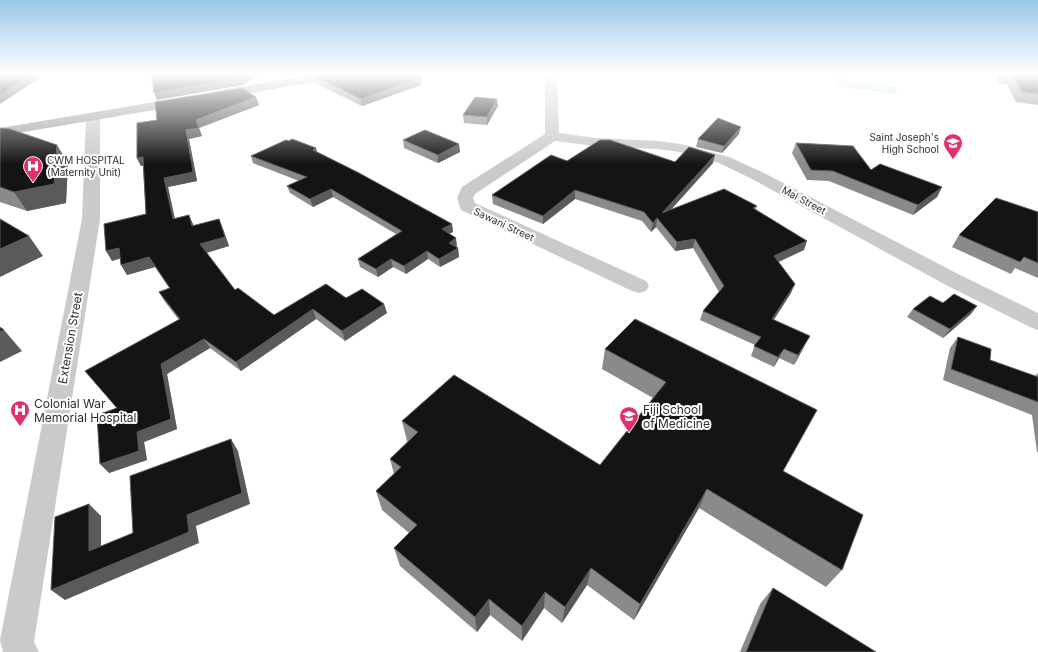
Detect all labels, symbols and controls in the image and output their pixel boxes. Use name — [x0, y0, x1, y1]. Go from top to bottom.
place label: Saint Joseph's High School — [869, 131, 939, 155]
school or university icon: Saint Joseph's High School — [942, 132, 964, 160]
place label: CWM HOSPITAL (Maternity Unit) — [47, 154, 125, 178]
hospital icon: CWM HOSPITAL (Maternity Unit) — [22, 155, 44, 183]
street label: Mal Street — [780, 183, 829, 217]
street label: Sawani Street — [472, 205, 537, 244]
street label: Extension Street — [55, 291, 85, 385]
place label: Colonial War Memorial Hospital — [34, 396, 137, 425]
hospital icon: Colonial War Memorial Hospital — [9, 399, 31, 427]
place label: Fiji School of Medicine — [643, 402, 710, 431]
school or university icon: Fiji School of Medicine — [618, 405, 640, 433]

